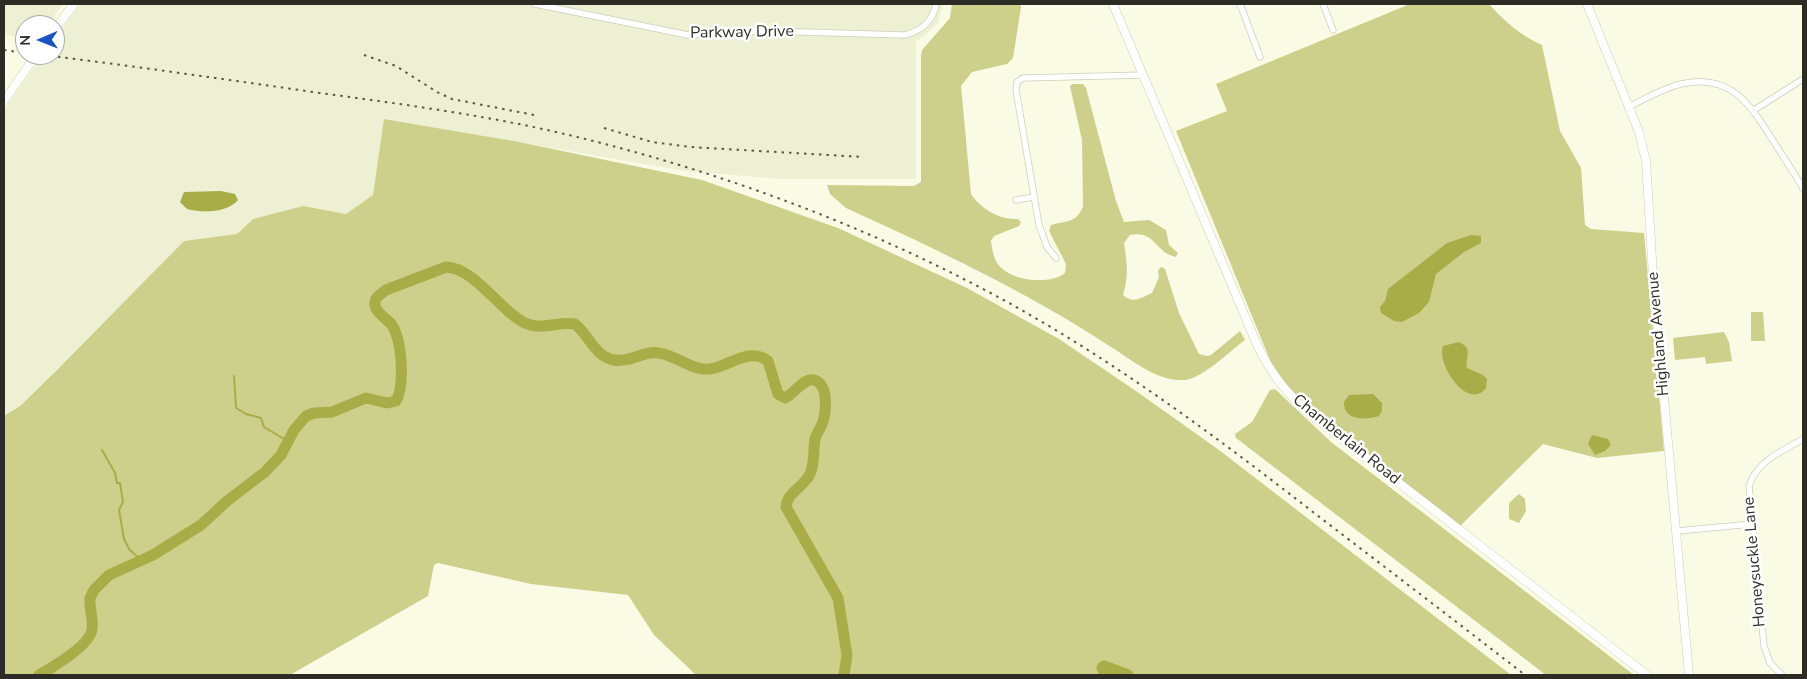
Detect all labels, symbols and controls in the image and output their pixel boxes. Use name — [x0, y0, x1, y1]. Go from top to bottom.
north arrow — [15, 15, 65, 65]
street label: Parkway Drive — [690, 22, 794, 44]
text: N — [16, 35, 35, 46]
street label: Highland Avenue — [1644, 271, 1674, 397]
street label: Chamberlain Road — [1288, 391, 1404, 489]
street label: Honeysuckle Lane — [1740, 496, 1770, 628]

